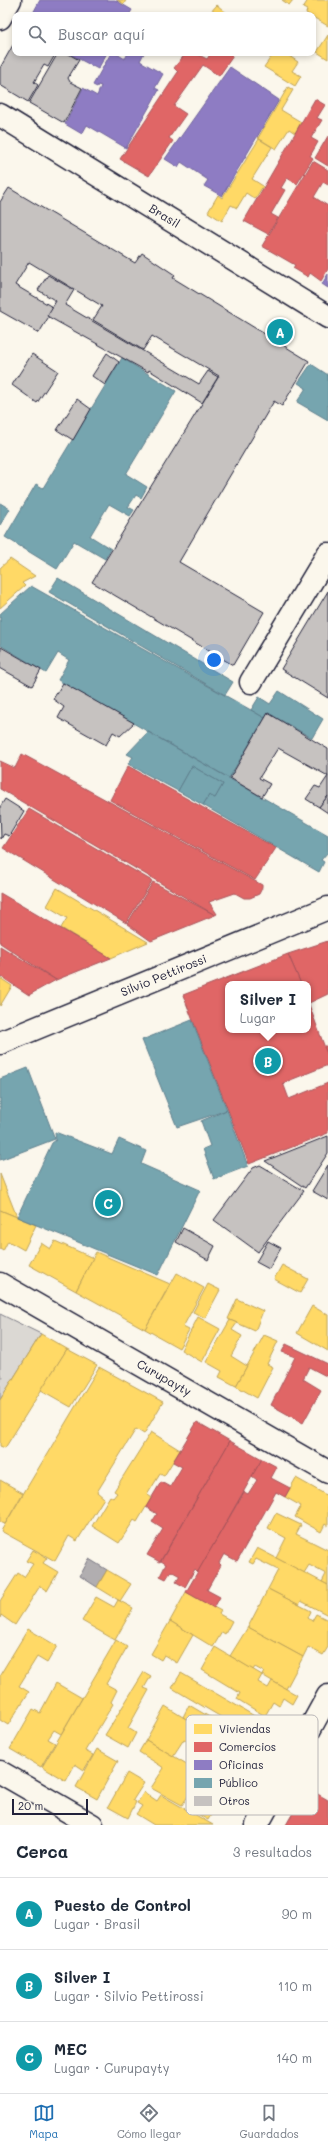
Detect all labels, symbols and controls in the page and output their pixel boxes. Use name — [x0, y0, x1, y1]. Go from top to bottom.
search box — [12, 12, 316, 56]
icon: search — [26, 23, 48, 45]
text: Buscar aquí — [58, 24, 145, 44]
street label: Brasil — [146, 200, 183, 231]
pin: A — [267, 317, 293, 347]
your location — [204, 650, 224, 670]
street label: Silvio Pettirossi — [118, 950, 209, 1000]
popup — [225, 981, 311, 1033]
text: Silver I — [240, 989, 296, 1009]
text: Lugar — [240, 1009, 276, 1026]
pin: B — [255, 1046, 281, 1076]
pin: C — [95, 1188, 121, 1218]
street label: Curupayty — [134, 1355, 195, 1399]
legend — [186, 1715, 318, 1815]
text: Viviendas — [219, 1721, 271, 1736]
text: Comercios — [219, 1739, 276, 1754]
text: Oficinas — [219, 1757, 263, 1772]
text: Público — [219, 1775, 258, 1790]
text: Otros — [219, 1793, 250, 1808]
scale bar — [12, 1797, 88, 1816]
text: 20 m — [18, 1798, 43, 1813]
text: Cerca — [16, 1840, 68, 1862]
text: 3 resultados — [233, 1843, 312, 1860]
text: Puesto de Control — [54, 1895, 191, 1915]
text: A — [24, 1905, 34, 1922]
text: 90 m — [282, 1905, 312, 1922]
text: Lugar · Brasil — [54, 1915, 140, 1932]
text: Silver I — [54, 1967, 110, 1987]
text: B — [25, 1977, 33, 1994]
text: 110 m — [278, 1977, 312, 1994]
text: Lugar · Silvio Pettirossi — [54, 1987, 204, 2004]
text: MEC — [54, 2039, 87, 2059]
text: C — [24, 2049, 34, 2066]
text: 140 m — [276, 2049, 312, 2066]
text: Lugar · Curupayty — [54, 2059, 170, 2076]
tab: Mapa — [29, 2102, 58, 2141]
tab: Cómo llegar — [117, 2102, 181, 2141]
tab: Guardados — [240, 2102, 299, 2141]

